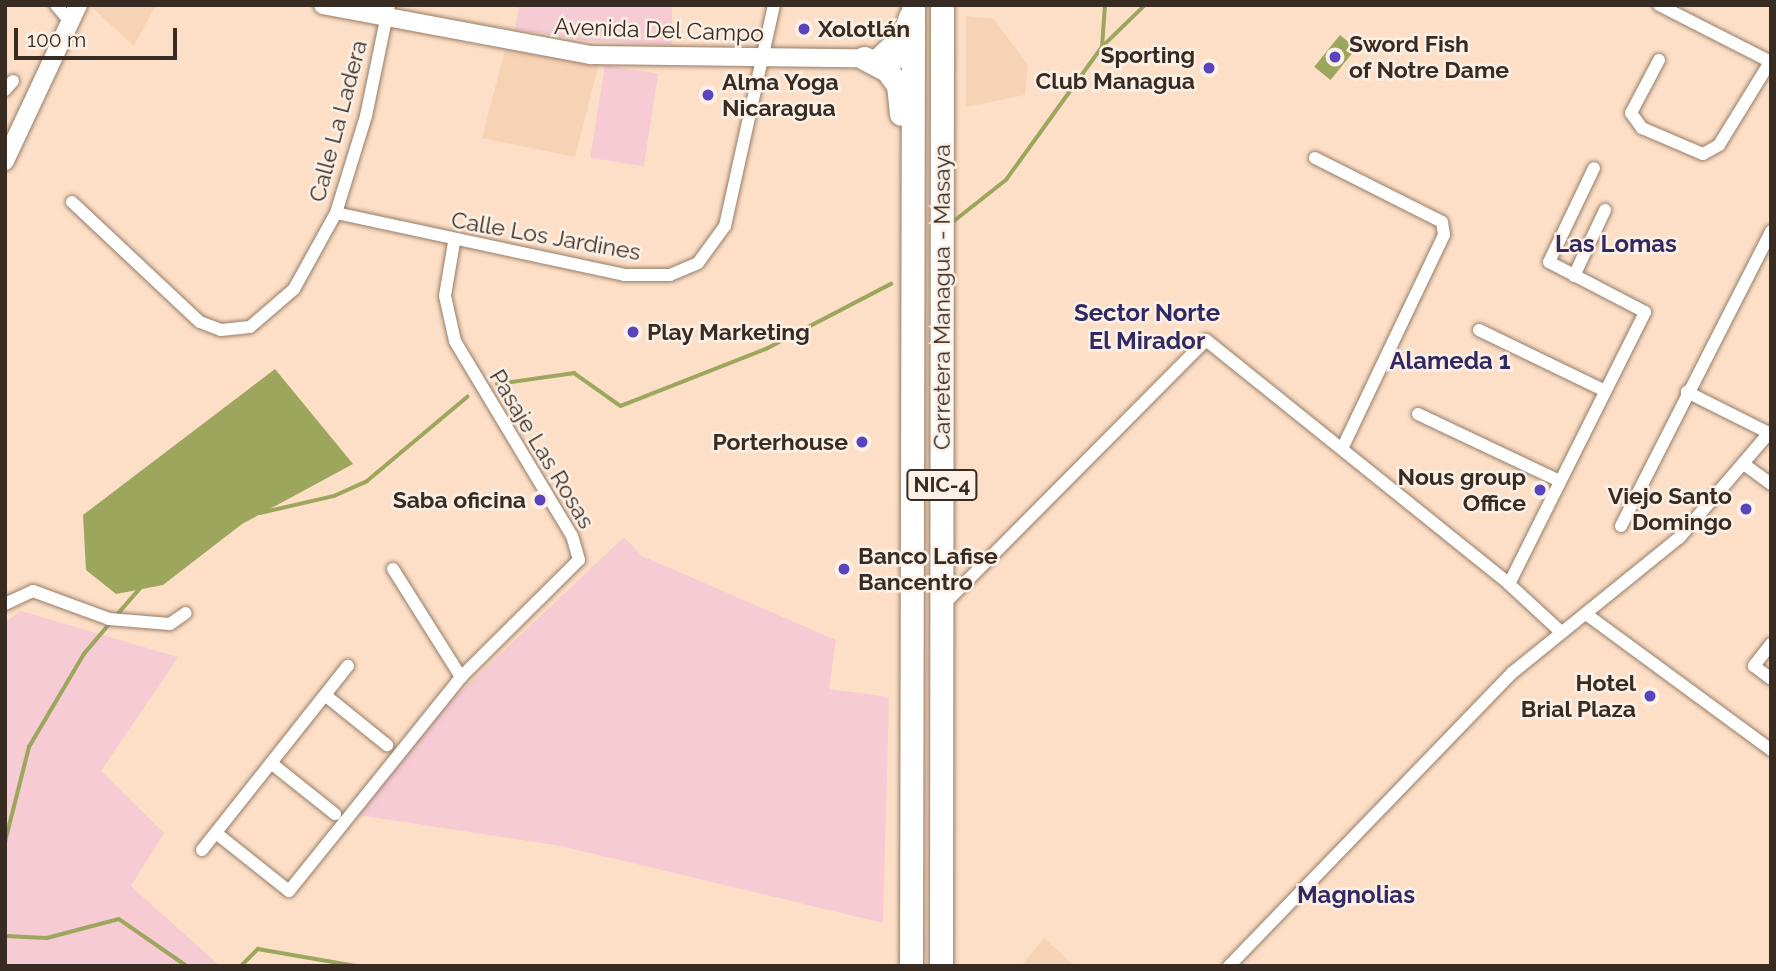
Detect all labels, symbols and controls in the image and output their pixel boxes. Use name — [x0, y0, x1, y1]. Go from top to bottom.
street label: Avenida Del Campo — [553, 13, 765, 47]
scale bar — [18, 14, 180, 58]
place label: Xolotlán — [818, 15, 910, 43]
marker: Xolotlán — [796, 21, 812, 37]
text: 100 m — [27, 27, 86, 52]
place label: Sword Fish of Notre Dame — [1349, 30, 1510, 84]
street label: Calle La Ladera — [303, 37, 373, 205]
place label: Sporting Club Managua — [1036, 41, 1195, 95]
marker: Sword Fish of Notre Dame — [1327, 49, 1343, 65]
marker: Sporting Club Managua — [1201, 60, 1217, 76]
place label: Alma Yoga Nicaragua — [722, 68, 840, 122]
marker: Alma Yoga Nicaragua — [700, 87, 716, 103]
street label: Carretera Managua - Masaya — [928, 144, 956, 450]
street label: Calle Los Jardines — [449, 206, 643, 266]
district label: Las Lomas — [1555, 230, 1677, 258]
district label: Sector Norte El Mirador — [1074, 299, 1220, 355]
place label: Play Marketing — [647, 318, 810, 346]
marker: Play Marketing — [625, 324, 641, 340]
district label: Alameda 1 — [1389, 347, 1511, 375]
street label: Pasaje Las Rosas — [484, 364, 600, 534]
place label: Porterhouse — [713, 428, 848, 456]
marker: Porterhouse — [854, 434, 870, 450]
place label: Nous group Office — [1398, 463, 1526, 517]
road number: NIC-4 — [905, 468, 979, 503]
marker: Nous group Office — [1532, 482, 1548, 498]
place label: Viejo Santo Domingo — [1608, 482, 1732, 536]
place label: Saba oficina — [393, 486, 526, 514]
marker: Saba oficina — [532, 492, 548, 508]
marker: Viejo Santo Domingo — [1738, 501, 1754, 517]
place label: Banco Lafise Bancentro — [858, 542, 998, 596]
marker: Banco Lafise Bancentro — [836, 561, 852, 577]
place label: Hotel Brial Plaza — [1520, 669, 1636, 723]
marker: Hotel Brial Plaza — [1642, 688, 1658, 704]
district label: Magnolias — [1297, 881, 1415, 909]

